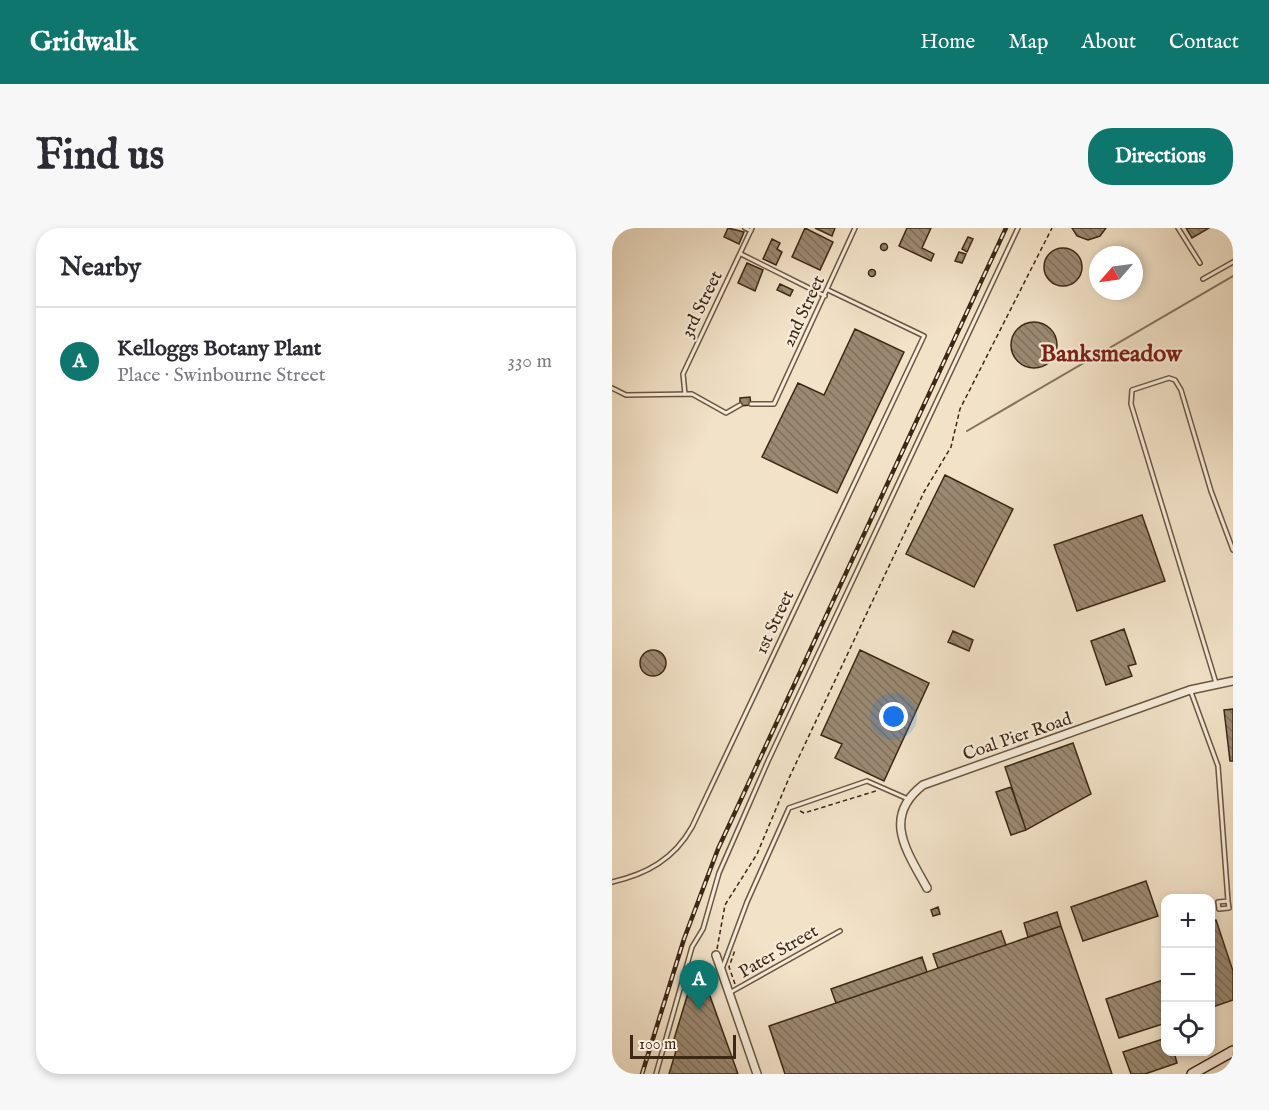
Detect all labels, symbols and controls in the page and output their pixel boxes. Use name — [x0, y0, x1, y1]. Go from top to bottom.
text: Gridwalk — [30, 25, 138, 60]
text: Home — [920, 29, 975, 56]
text: Map — [1008, 29, 1048, 56]
text: About — [1081, 29, 1136, 56]
text: Contact — [1169, 29, 1239, 56]
button: Directions — [1088, 128, 1233, 185]
text: Find us — [36, 130, 164, 183]
north arrow — [1089, 246, 1143, 300]
text: Nearby — [60, 251, 141, 284]
street label: 3rd Street — [676, 267, 728, 342]
street label: 2nd Street — [778, 272, 831, 351]
text: Kelloggs Botany Plant — [117, 335, 321, 363]
district label: Banksmeadow — [1040, 339, 1183, 370]
text: A — [73, 349, 86, 374]
text: 330 m — [507, 349, 552, 374]
text: Place · Swinbourne Street — [117, 363, 326, 388]
street label: 1st Street — [751, 587, 800, 658]
your location — [879, 702, 908, 731]
street label: Coal Pier Road — [960, 708, 1075, 767]
map controls — [1161, 894, 1215, 1056]
button: + — [1161, 894, 1215, 948]
street label: Pater Street — [735, 920, 823, 984]
button: − — [1161, 948, 1215, 1002]
pin: A — [680, 960, 718, 1010]
button: locate — [1161, 1002, 1215, 1056]
scale bar — [630, 1032, 736, 1060]
text: 100 m — [639, 1035, 676, 1055]

